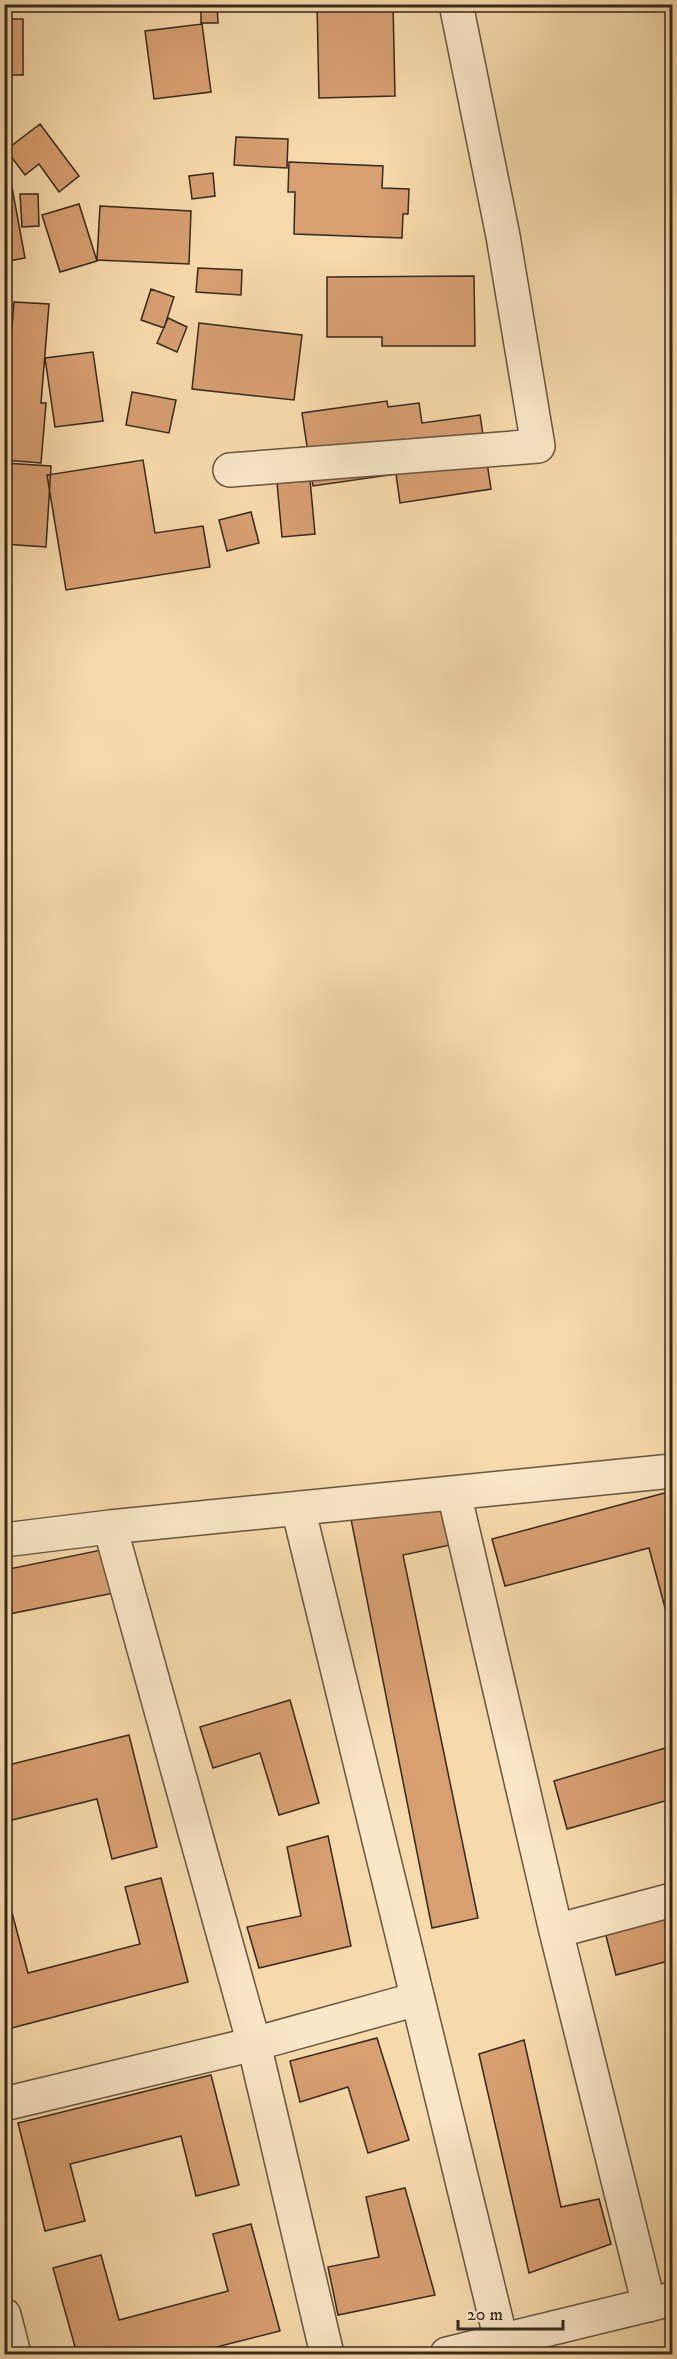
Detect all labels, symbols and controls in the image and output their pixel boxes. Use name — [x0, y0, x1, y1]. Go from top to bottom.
scale bar — [458, 2293, 563, 2331]
text: 20 m — [467, 2304, 503, 2326]

